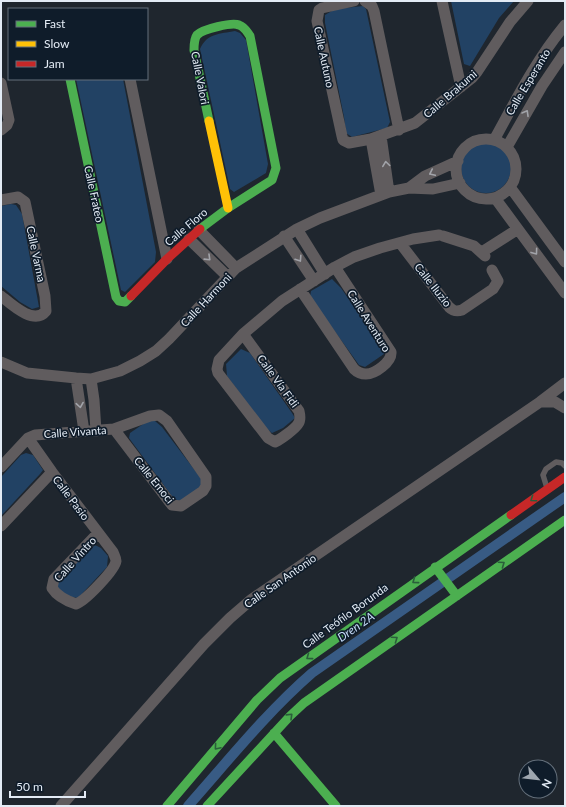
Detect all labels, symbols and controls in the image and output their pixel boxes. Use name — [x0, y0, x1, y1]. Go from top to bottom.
legend — [8, 8, 148, 80]
text: Fast — [44, 16, 66, 31]
street label: Calle Autuno — [312, 25, 337, 89]
text: Slow — [44, 36, 70, 51]
street label: Calle Esperanto — [503, 46, 553, 117]
street label: Calle Valori — [189, 50, 212, 106]
text: Jam — [44, 56, 65, 71]
street label: Calle Brakumi — [420, 67, 479, 120]
one-way arrow — [522, 110, 529, 117]
one-way arrow — [382, 161, 391, 167]
street label: Calle Frateo — [82, 164, 107, 223]
one-way arrow — [429, 168, 437, 176]
street label: Calle Floro — [162, 205, 210, 248]
street label: Calle Varma — [24, 225, 49, 283]
one-way arrow — [530, 247, 537, 254]
one-way arrow — [203, 253, 211, 261]
one-way arrow — [294, 254, 301, 261]
street label: Calle Iluzio — [412, 260, 455, 309]
street label: Calle Harmoni — [178, 270, 234, 329]
street label: Calle Aventuro — [345, 287, 394, 354]
street label: Calle Vía Fidi — [255, 352, 302, 410]
one-way arrow — [76, 402, 84, 408]
street label: Calle Vivanta — [43, 423, 107, 440]
street label: Calle Emoci — [132, 454, 177, 506]
street label: Calle Pasio — [51, 473, 92, 522]
one-way arrow — [530, 494, 537, 502]
street label: Calle Vintro — [51, 533, 98, 584]
street label: Calle San Antonio — [241, 551, 318, 610]
one-way arrow — [497, 562, 504, 569]
one-way arrow — [412, 576, 419, 583]
street label: Calle Teófilo Borunda — [299, 580, 390, 651]
water label: Dren 2A — [334, 608, 377, 645]
one-way arrow — [391, 637, 398, 644]
one-way arrow — [306, 652, 313, 660]
one-way arrow — [285, 713, 293, 720]
one-way arrow — [214, 743, 221, 750]
north arrow — [518, 759, 558, 799]
scale bar — [10, 773, 85, 799]
text: N — [540, 777, 555, 791]
text: 50 m — [16, 779, 43, 794]

